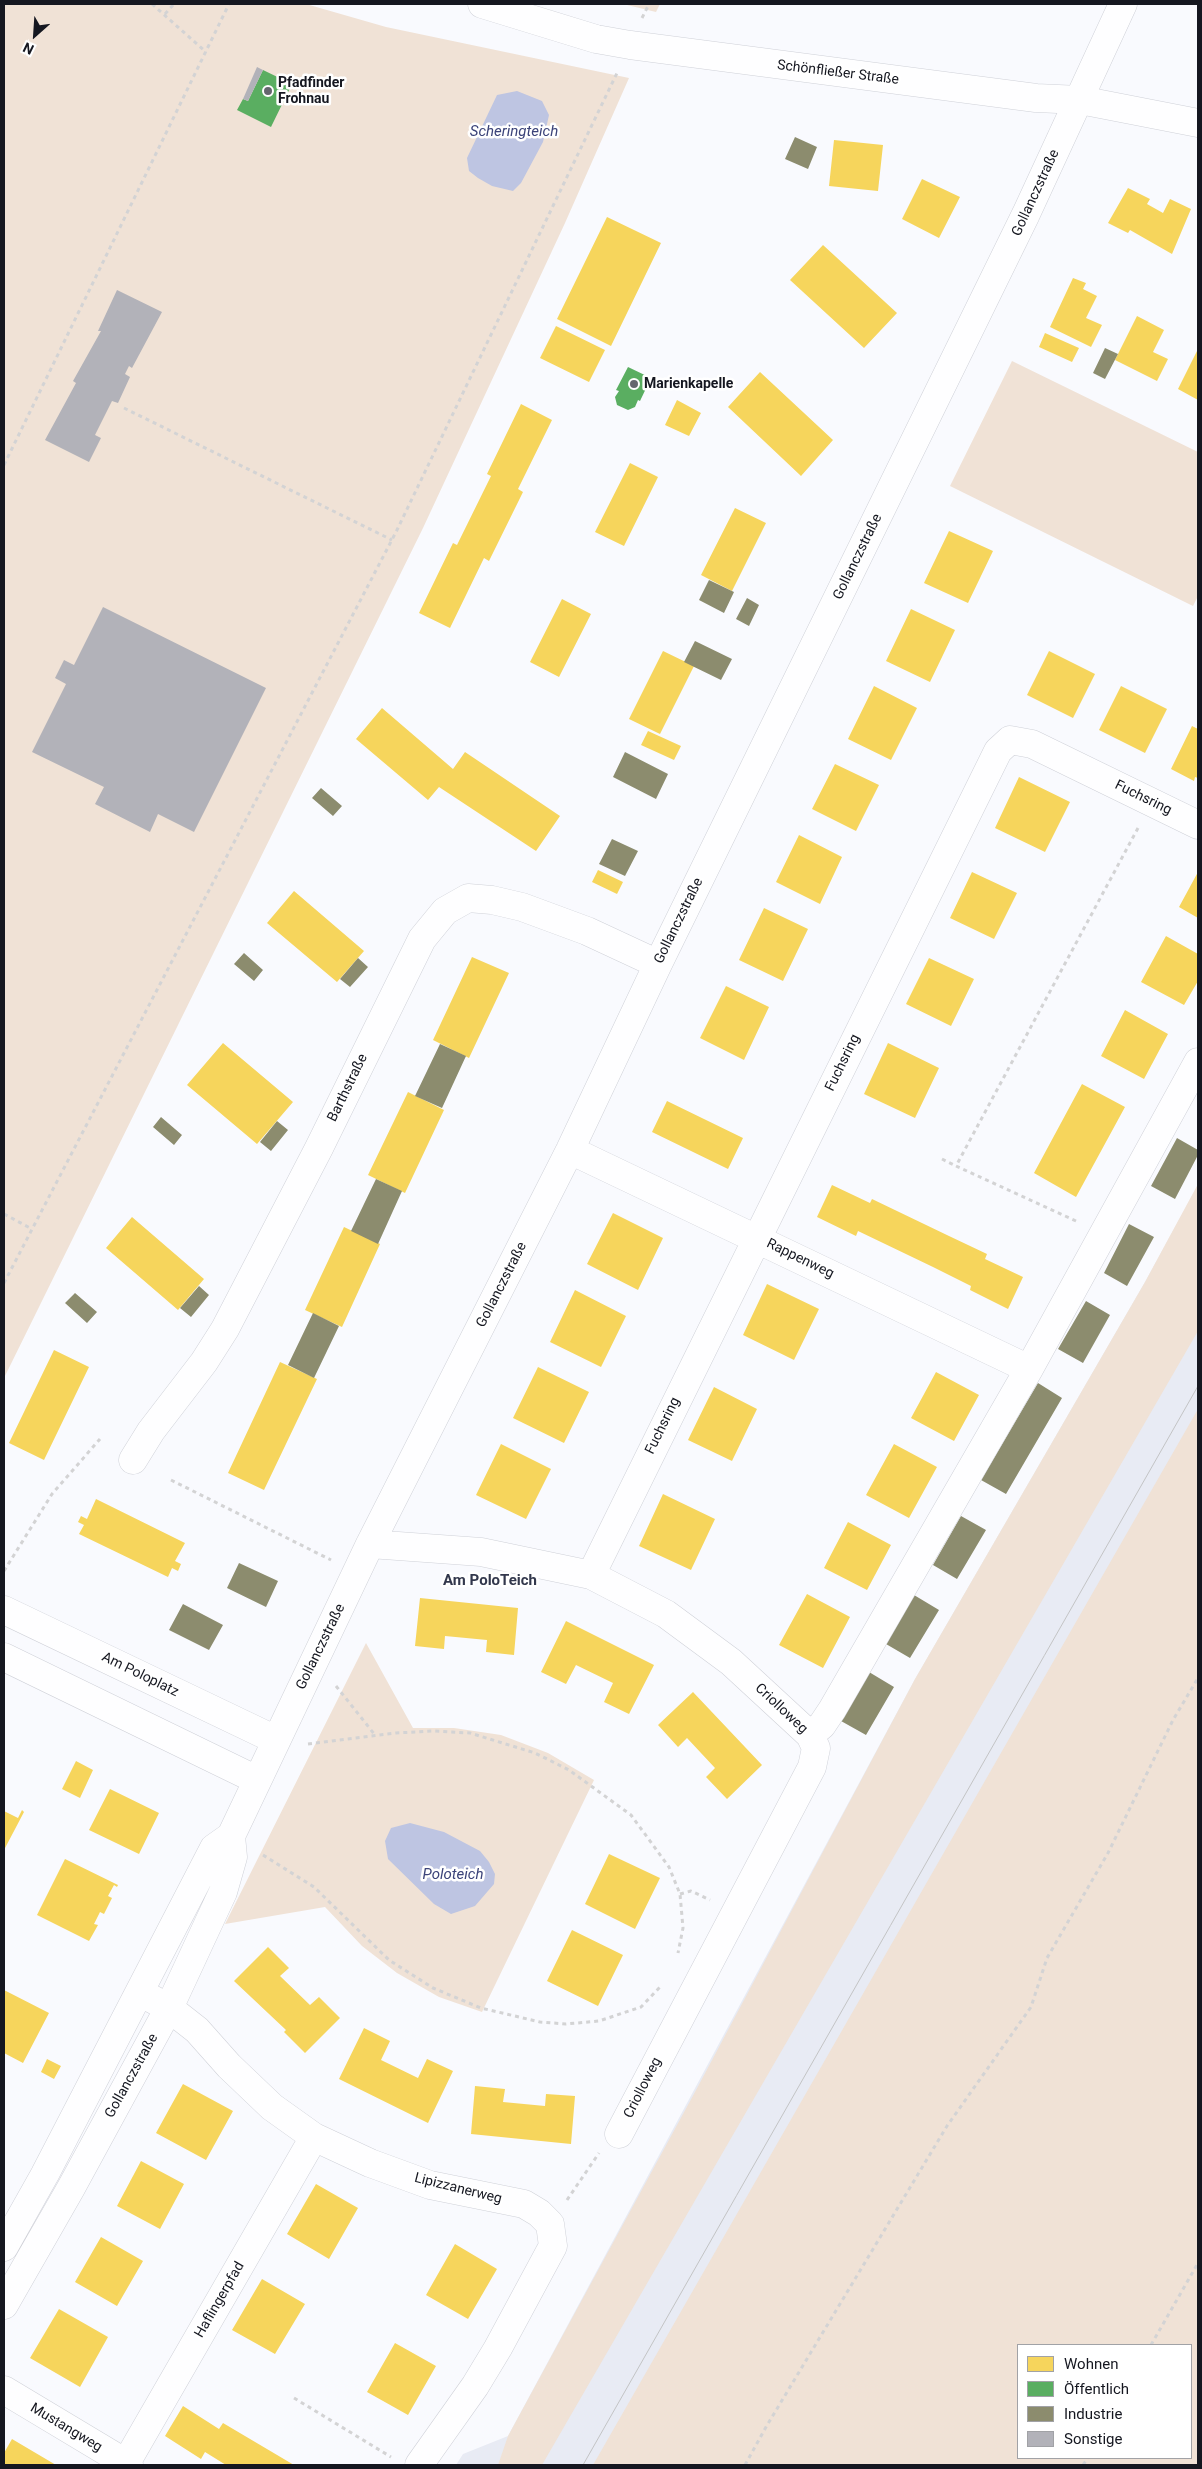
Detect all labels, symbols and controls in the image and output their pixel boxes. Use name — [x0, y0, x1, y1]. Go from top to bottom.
north arrow — [10, 10, 60, 60]
text: N — [20, 39, 36, 58]
street label: Schönfließer Straße — [776, 57, 900, 89]
place label: Pfadfinder Frohnau — [278, 75, 344, 108]
marker: Pfadfinder Frohnau — [262, 85, 274, 97]
water label: Scheringteich — [470, 123, 558, 141]
street label: Gollanczstraße — [1009, 147, 1063, 239]
place label: Marienkapelle — [644, 376, 733, 392]
marker: Marienkapelle — [628, 378, 640, 390]
street label: Gollanczstraße — [830, 511, 886, 603]
street label: Fuchsring — [1112, 777, 1174, 819]
street label: Gollanczstraße — [651, 875, 707, 967]
street label: Fuchsring — [822, 1032, 864, 1094]
street label: Barthstraße — [324, 1051, 372, 1125]
street label: Rappenweg — [764, 1235, 836, 1283]
street label: Gollanczstraße — [473, 1239, 531, 1331]
street label: Fuchsring — [642, 1395, 684, 1457]
district label: Am PoloTeich — [443, 1572, 537, 1590]
street label: Gollanczstraße — [293, 1601, 349, 1693]
street label: Am Poloplatz — [99, 1649, 181, 1701]
street label: Criolloweg — [751, 1680, 811, 1738]
water label: Poloteich — [423, 1866, 483, 1884]
street label: Gollanczstraße — [102, 2031, 162, 2121]
street label: Criolloweg — [621, 2055, 665, 2121]
street label: Lipizzanerweg — [413, 2170, 503, 2208]
street label: Haflingerpfad — [191, 2259, 249, 2341]
legend — [1017, 2344, 1192, 2459]
text: Wohnen — [1064, 2355, 1118, 2373]
text: Öffentlich — [1064, 2380, 1129, 2398]
street label: Mustangweg — [27, 2400, 105, 2456]
text: Industrie — [1064, 2405, 1122, 2423]
text: Sonstige — [1064, 2430, 1122, 2448]

